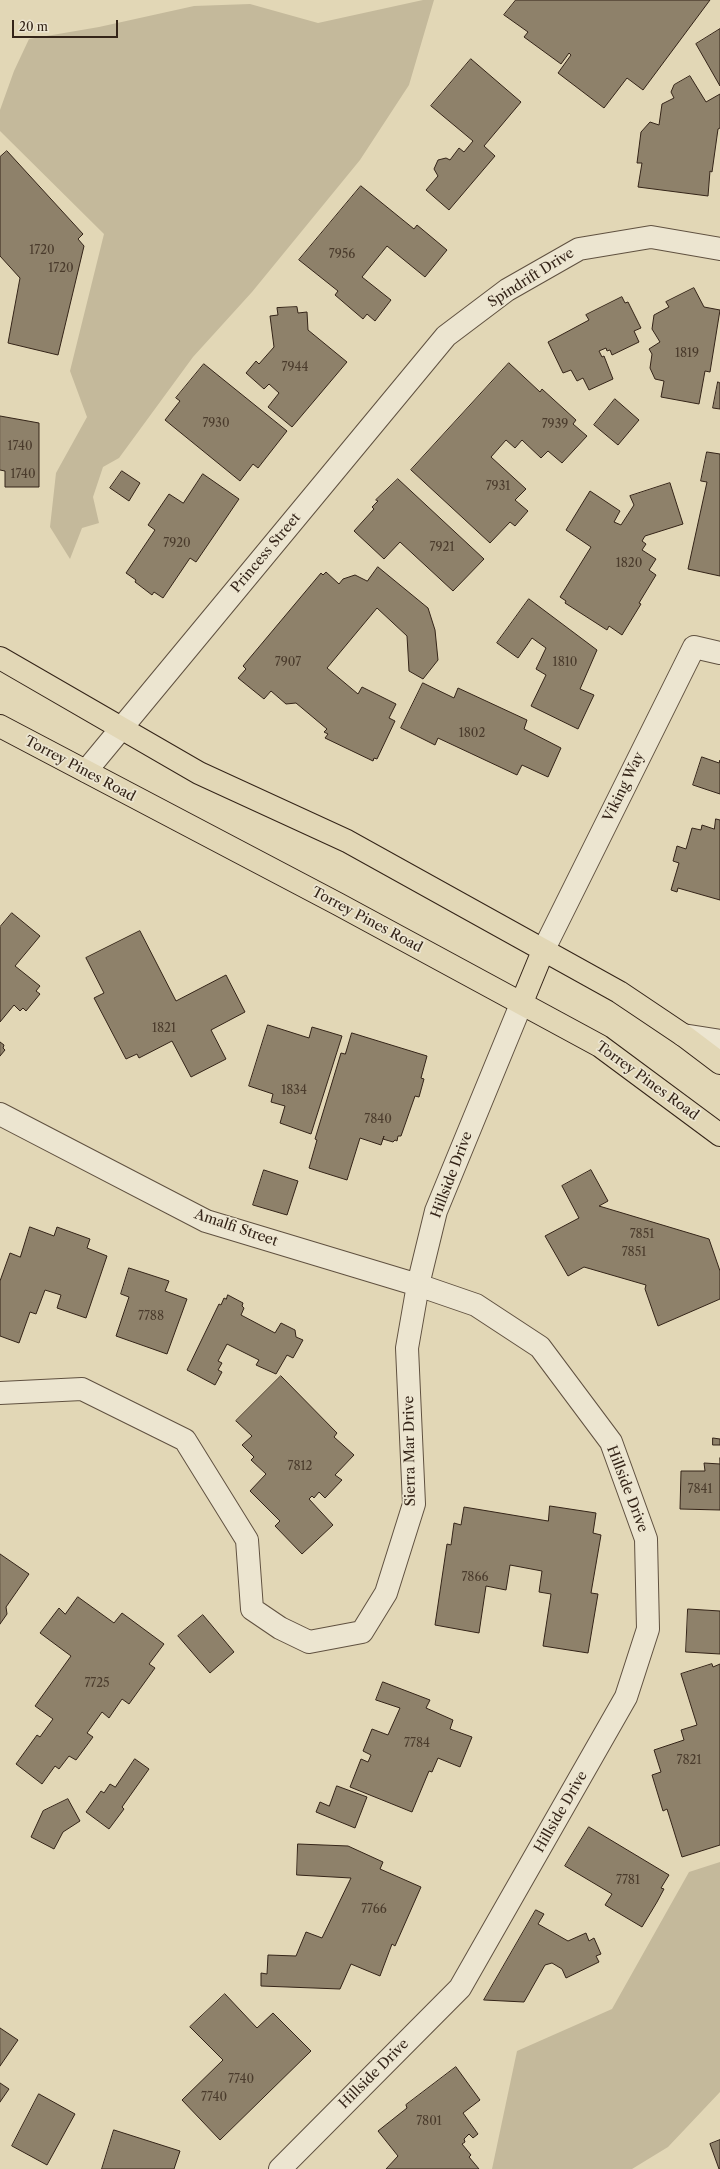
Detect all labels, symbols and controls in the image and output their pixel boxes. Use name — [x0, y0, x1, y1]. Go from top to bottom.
scale bar — [14, 12, 120, 38]
text: 20 m — [19, 19, 48, 34]
house number: 1720 — [29, 244, 55, 258]
street label: Spindrift Drive — [485, 245, 577, 311]
house number: 7956 — [329, 248, 355, 262]
house number: 1720 — [48, 262, 74, 276]
house number: 1819 — [675, 347, 699, 361]
house number: 7944 — [282, 361, 308, 375]
house number: 7930 — [202, 417, 230, 431]
house number: 7939 — [542, 418, 568, 432]
house number: 1740 — [7, 440, 33, 454]
house number: 1740 — [10, 468, 36, 482]
house number: 7931 — [486, 480, 510, 494]
street label: Princess Street — [228, 510, 304, 596]
house number: 7920 — [163, 537, 191, 551]
house number: 7921 — [430, 541, 454, 555]
house number: 1820 — [616, 557, 642, 571]
house number: 7907 — [275, 656, 301, 670]
house number: 1810 — [553, 656, 577, 670]
house number: 1802 — [459, 727, 485, 741]
street label: Torrey Pines Road — [22, 733, 138, 805]
street label: Viking Way — [600, 749, 648, 825]
street label: Torrey Pines Road — [309, 884, 425, 956]
house number: 1821 — [152, 1022, 176, 1036]
street label: Torrey Pines Road — [592, 1038, 702, 1124]
house number: 1834 — [281, 1084, 307, 1098]
house number: 7840 — [364, 1113, 392, 1127]
street label: Hillside Drive — [428, 1129, 476, 1221]
street label: Amalfi Street — [192, 1206, 280, 1250]
house number: 7851 — [630, 1228, 654, 1242]
house number: 7851 — [622, 1246, 646, 1260]
house number: 7788 — [138, 1310, 164, 1324]
street label: Sierra Mar Drive — [401, 1395, 419, 1507]
street label: Hillside Drive — [603, 1443, 651, 1535]
house number: 7812 — [288, 1460, 312, 1474]
house number: 7841 — [687, 1483, 713, 1497]
house number: 7866 — [461, 1571, 489, 1585]
house number: 7725 — [84, 1677, 110, 1691]
house number: 7784 — [404, 1737, 430, 1751]
house number: 7821 — [677, 1754, 701, 1768]
street label: Hillside Drive — [531, 1768, 591, 1856]
house number: 7781 — [616, 1874, 640, 1888]
house number: 7766 — [361, 1903, 387, 1917]
street label: Hillside Drive — [336, 2036, 412, 2112]
house number: 7740 — [228, 2073, 254, 2087]
house number: 7740 — [201, 2091, 227, 2105]
house number: 7801 — [416, 2115, 442, 2129]

